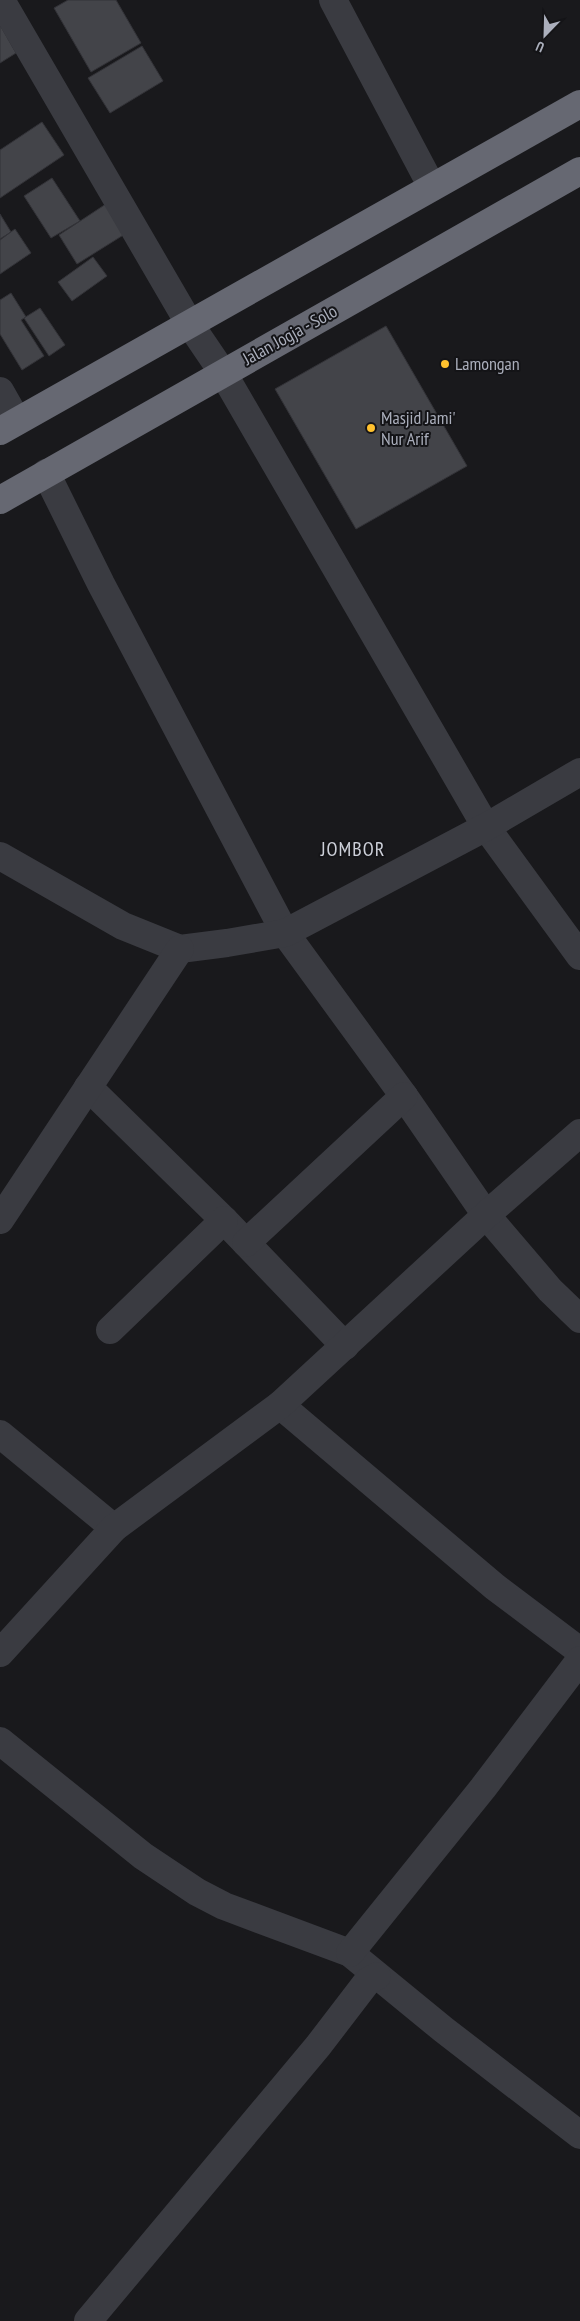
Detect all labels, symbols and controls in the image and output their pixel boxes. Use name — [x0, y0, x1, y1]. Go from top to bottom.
north arrow — [520, 10, 570, 60]
text: U — [533, 37, 547, 57]
street label: Jalan Jogja - Solo — [238, 299, 341, 370]
place label: Lamongan — [455, 352, 520, 375]
marker: Lamongan — [439, 358, 451, 370]
place label: Masjid Jami' Nur Arif — [381, 406, 456, 450]
marker: Masjid Jami' Nur Arif — [365, 422, 377, 434]
district label: JOMBOR — [320, 836, 385, 862]

